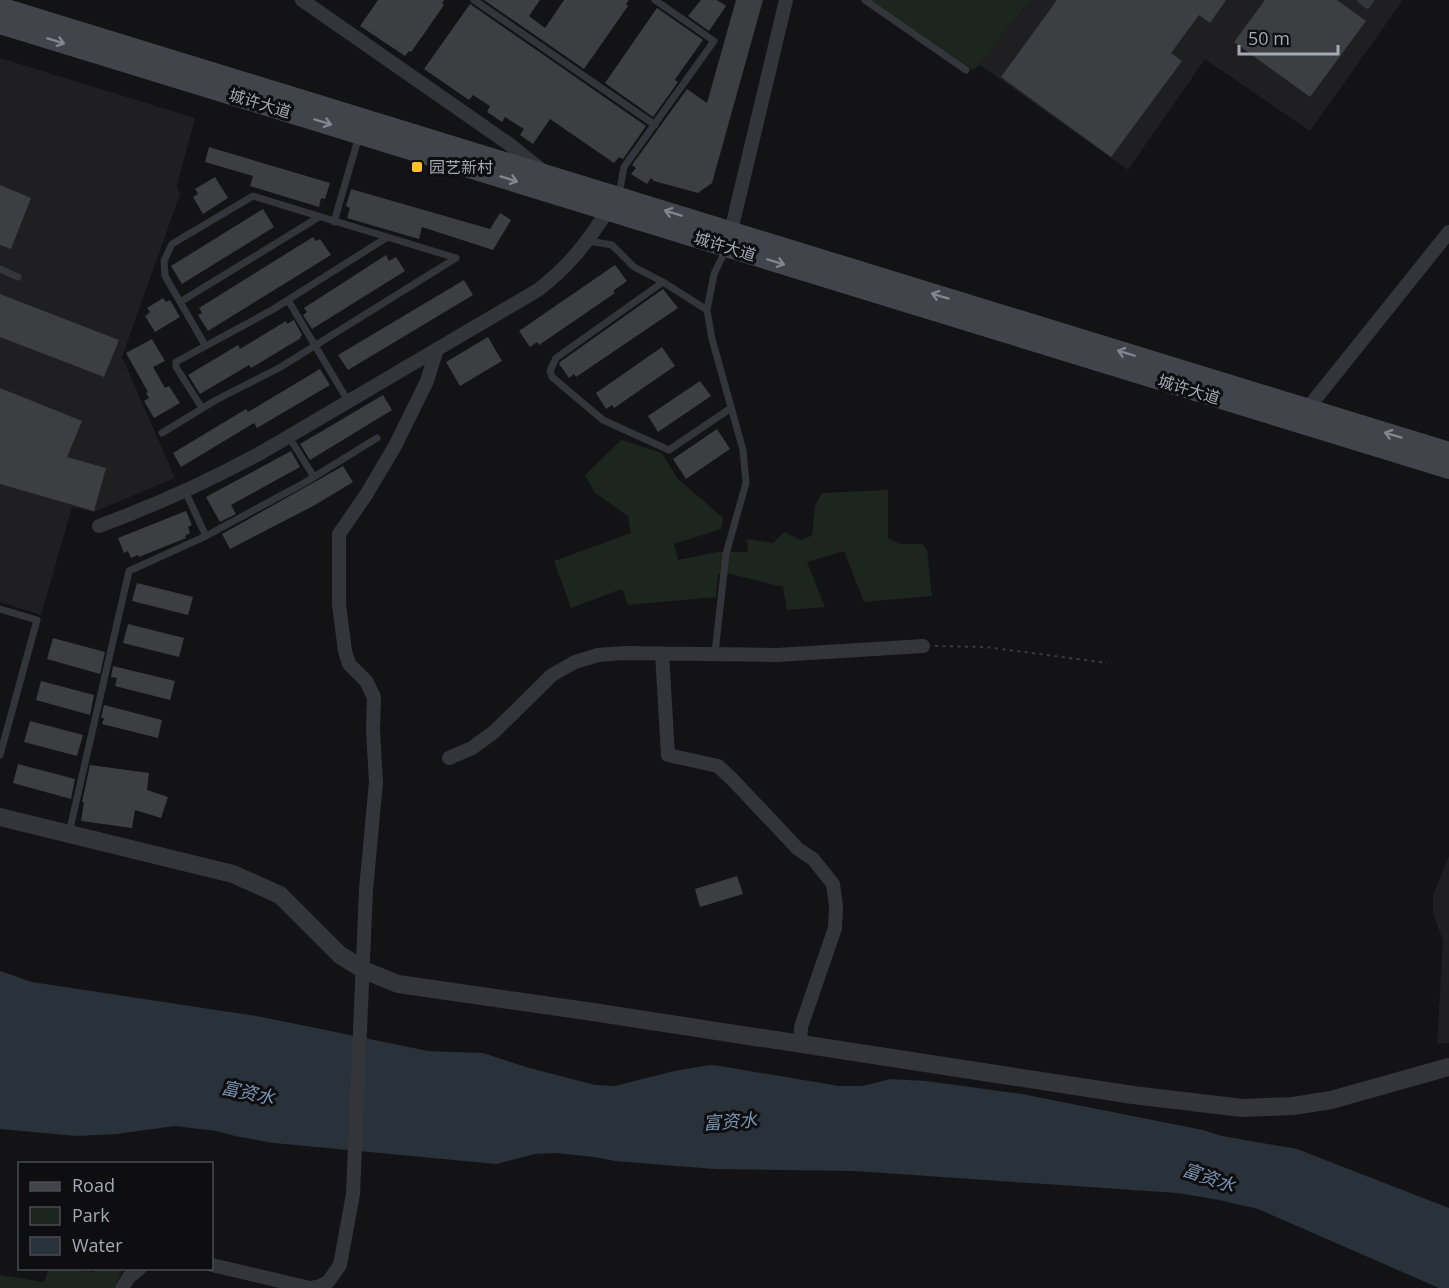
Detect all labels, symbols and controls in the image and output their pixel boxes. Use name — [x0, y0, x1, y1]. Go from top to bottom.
scale bar — [1239, 18, 1338, 56]
text: 50 m — [1248, 26, 1290, 50]
one-way arrow — [46, 36, 65, 47]
street label: 城许大道 — [226, 83, 294, 123]
one-way arrow — [313, 117, 332, 128]
place label: 园艺新村 — [429, 156, 493, 178]
marker: 园艺新村 — [410, 160, 424, 174]
one-way arrow — [499, 175, 518, 186]
one-way arrow — [664, 207, 683, 218]
street label: 城许大道 — [691, 226, 759, 266]
one-way arrow — [766, 257, 785, 268]
one-way arrow — [931, 289, 950, 300]
one-way arrow — [1117, 347, 1136, 358]
street label: 城许大道 — [1155, 369, 1223, 409]
one-way arrow — [1384, 428, 1403, 439]
water label: 富资水 — [219, 1075, 278, 1110]
water label: 富资水 — [702, 1107, 759, 1135]
water label: 富资水 — [1180, 1157, 1239, 1197]
legend — [18, 1162, 213, 1270]
text: Road — [72, 1173, 115, 1197]
text: Park — [72, 1203, 110, 1227]
text: Water — [72, 1233, 123, 1257]

